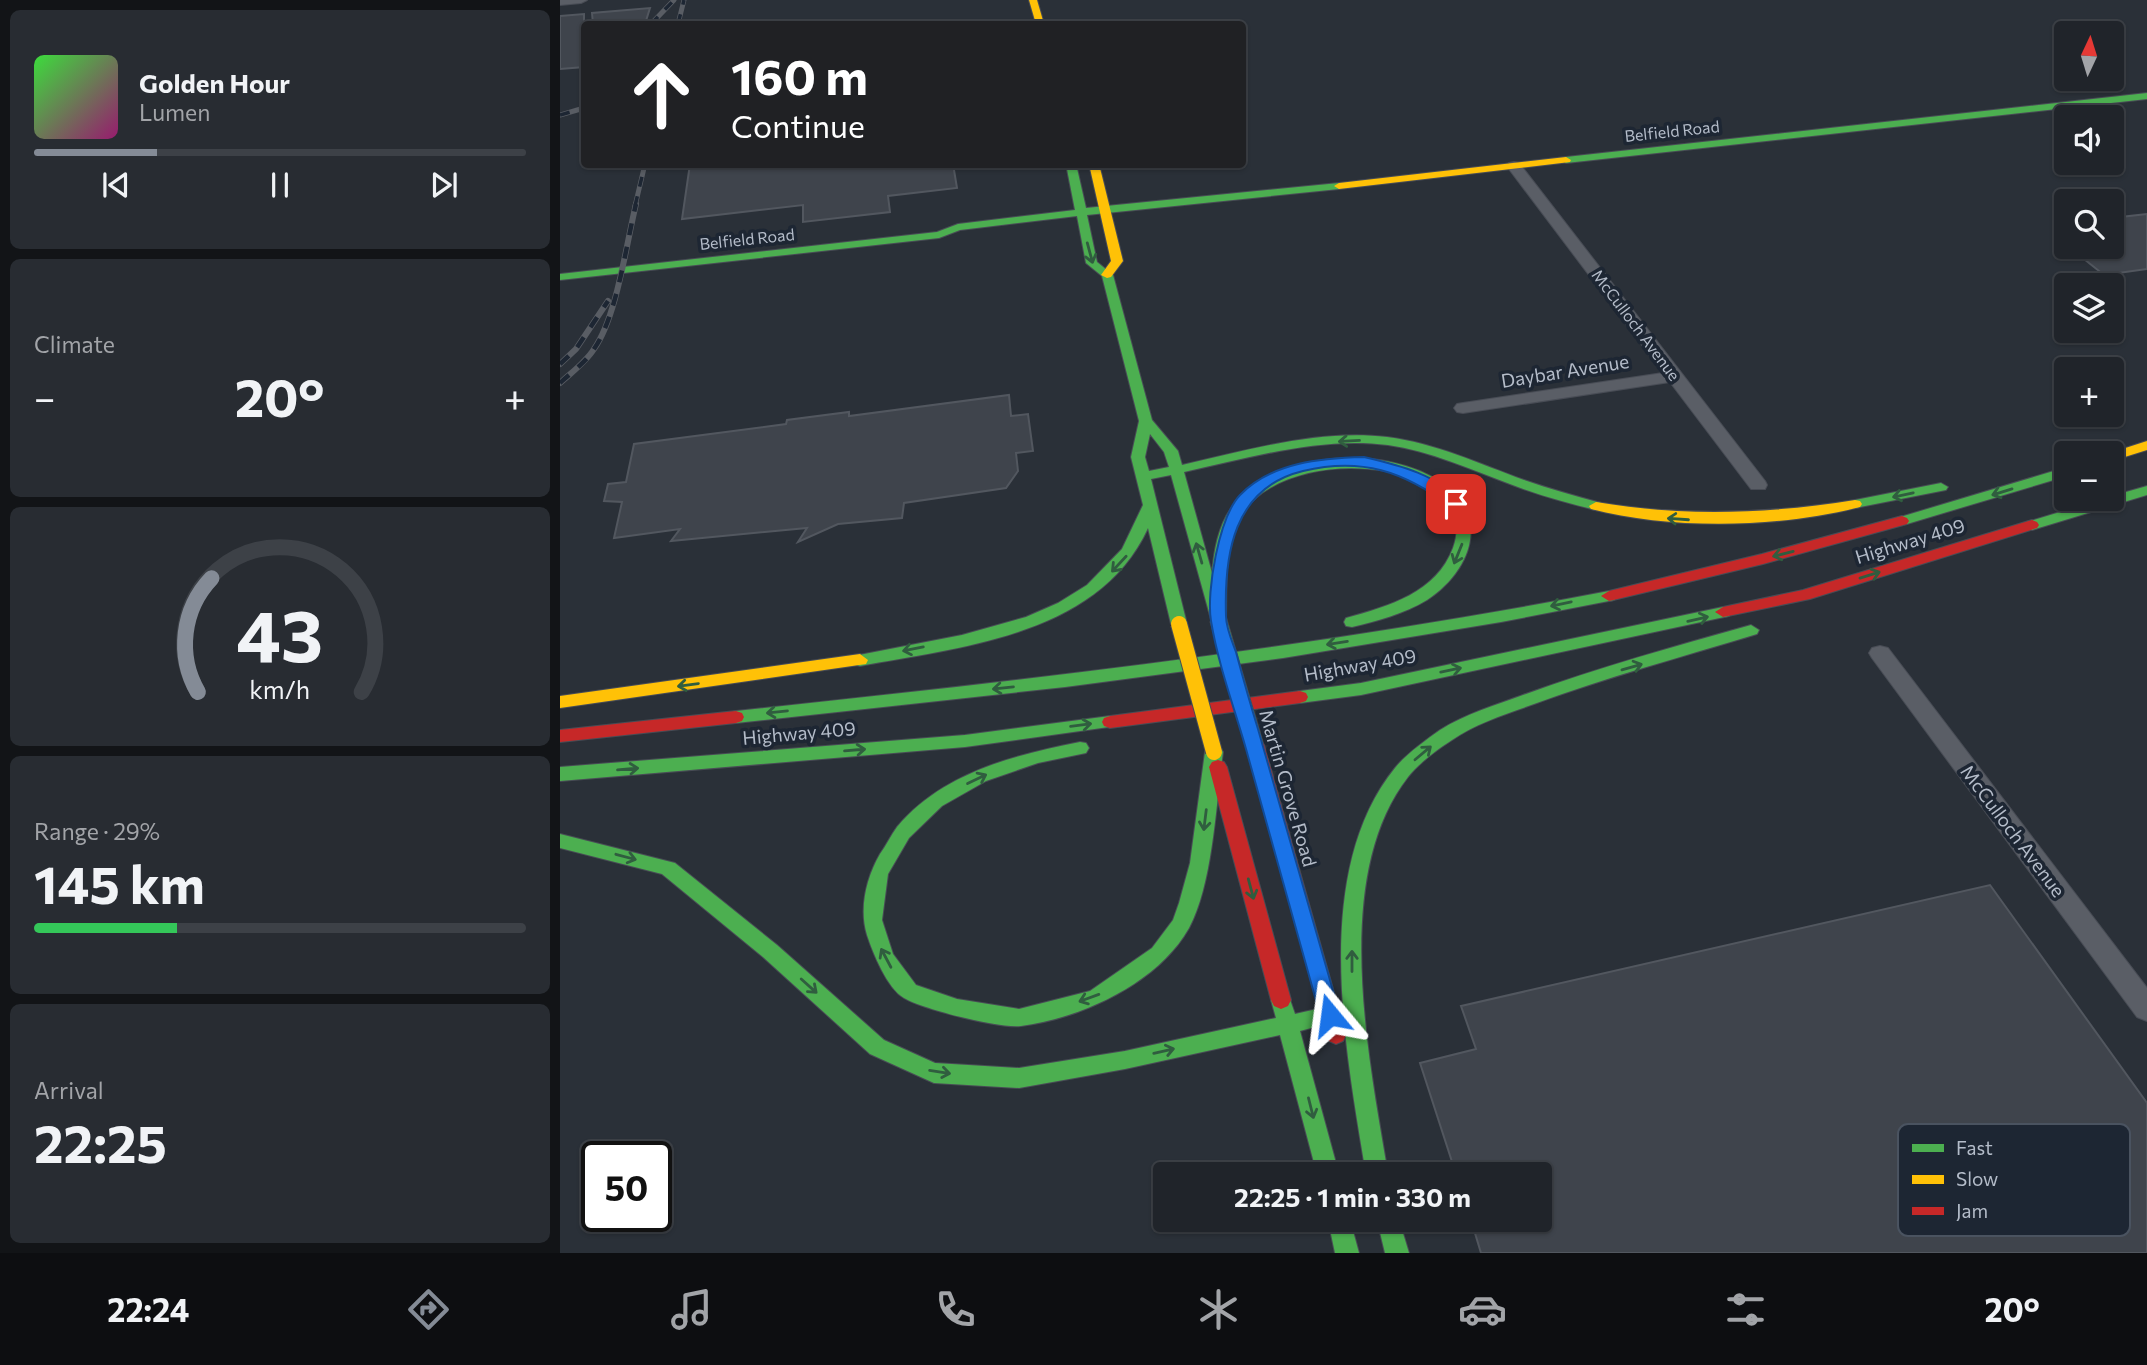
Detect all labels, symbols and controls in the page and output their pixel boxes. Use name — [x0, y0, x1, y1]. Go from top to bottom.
north arrow — [2054, 21, 2124, 91]
map controls — [2054, 21, 2124, 511]
text: 160 m — [731, 45, 868, 105]
icon: ahead — [616, 49, 707, 140]
text: Golden Hour — [139, 67, 290, 98]
text: Lumen — [139, 98, 210, 126]
text: Continue — [731, 105, 865, 145]
button: sound — [2054, 105, 2124, 175]
street label: Belfield Road — [1623, 116, 1720, 145]
icon: previous — [97, 166, 135, 204]
icon: pause — [261, 166, 299, 204]
icon: next — [425, 166, 463, 204]
button: search — [2054, 189, 2124, 259]
street label: Belfield Road — [698, 224, 795, 253]
one-way arrow — [1084, 241, 1097, 263]
street label: McCulloch Avenue — [1588, 265, 1684, 384]
button: layers — [2054, 273, 2124, 343]
text: Climate — [34, 330, 115, 358]
street label: Daybar Avenue — [1499, 349, 1631, 392]
button: + — [2054, 357, 2124, 427]
text: 20° — [235, 364, 325, 428]
text: − — [34, 373, 56, 420]
text: + — [504, 373, 526, 420]
one-way arrow — [1338, 434, 1361, 447]
button: − — [2054, 441, 2124, 511]
pin — [1426, 474, 1486, 534]
icon: arrive — [1437, 485, 1475, 523]
one-way arrow — [1991, 486, 2013, 499]
one-way arrow — [1893, 490, 1915, 503]
one-way arrow — [1667, 512, 1690, 525]
street label: Highway 409 — [1852, 513, 1968, 568]
one-way arrow — [1192, 542, 1205, 564]
one-way arrow — [1451, 543, 1464, 565]
one-way arrow — [1772, 548, 1795, 561]
one-way arrow — [1111, 555, 1127, 573]
one-way arrow — [1859, 567, 1881, 580]
text: 43 — [236, 589, 324, 678]
one-way arrow — [1550, 597, 1573, 611]
one-way arrow — [1686, 611, 1709, 625]
one-way arrow — [1326, 637, 1349, 650]
one-way arrow — [902, 643, 925, 657]
street label: Highway 409 — [1302, 643, 1418, 686]
one-way arrow — [1620, 660, 1642, 673]
one-way arrow — [1439, 663, 1462, 677]
text: km/h — [250, 674, 310, 704]
one-way arrow — [677, 679, 700, 692]
one-way arrow — [992, 681, 1015, 694]
one-way arrow — [766, 706, 788, 719]
street label: Martin Grove Road — [1255, 707, 1322, 869]
street label: Highway 409 — [741, 716, 857, 749]
one-way arrow — [1069, 719, 1092, 732]
one-way arrow — [843, 743, 866, 756]
one-way arrow — [1414, 745, 1432, 761]
street label: McCulloch Avenue — [1956, 760, 2071, 901]
one-way arrow — [616, 762, 639, 775]
one-way arrow — [966, 772, 987, 785]
one-way arrow — [1198, 808, 1211, 831]
text: Range · 29% — [34, 817, 160, 845]
text: 145 km — [34, 851, 205, 915]
one-way arrow — [615, 851, 637, 864]
one-way arrow — [1245, 877, 1258, 900]
one-way arrow — [879, 948, 892, 969]
one-way arrow — [1345, 950, 1359, 973]
one-way arrow — [800, 978, 818, 994]
position arrow — [1293, 978, 1367, 1052]
one-way arrow — [1079, 993, 1100, 1005]
one-way arrow — [1153, 1044, 1175, 1057]
one-way arrow — [928, 1066, 951, 1079]
text: Arrival — [34, 1076, 104, 1104]
one-way arrow — [1305, 1097, 1318, 1119]
text: 22:25 — [34, 1110, 167, 1174]
legend — [1898, 1124, 2130, 1236]
text: Fast — [1956, 1136, 1993, 1159]
speed limit sign: 50 — [581, 1141, 672, 1232]
text: Slow — [1956, 1167, 1998, 1190]
text: 22:25 · 1 min · 330 m — [1234, 1181, 1471, 1212]
text: Jam — [1956, 1199, 1988, 1222]
icon: directions — [404, 1285, 453, 1334]
icon: music — [667, 1285, 716, 1334]
icon: phone — [931, 1285, 980, 1334]
icon: climate — [1194, 1285, 1243, 1334]
icon: car — [1458, 1285, 1507, 1334]
icon: filters — [1721, 1285, 1770, 1334]
text: 22:24 — [107, 1289, 189, 1329]
text: 20° — [1984, 1289, 2040, 1329]

